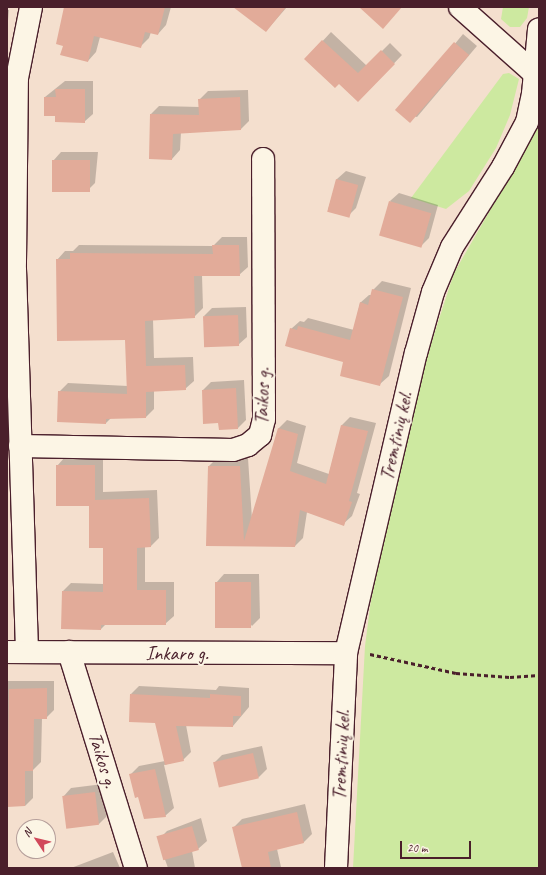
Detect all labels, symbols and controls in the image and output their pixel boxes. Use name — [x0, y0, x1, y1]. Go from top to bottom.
street label: Taikos g. — [249, 367, 275, 425]
street label: Tremtinių kel. — [374, 389, 418, 483]
street label: Inkaro g. — [146, 641, 208, 665]
street label: Tremtinių kel. — [327, 709, 355, 801]
street label: Taikos g. — [83, 729, 123, 791]
north arrow — [16, 819, 56, 859]
text: N — [19, 826, 35, 839]
scale bar — [402, 833, 473, 859]
text: 20 m — [407, 840, 427, 856]

